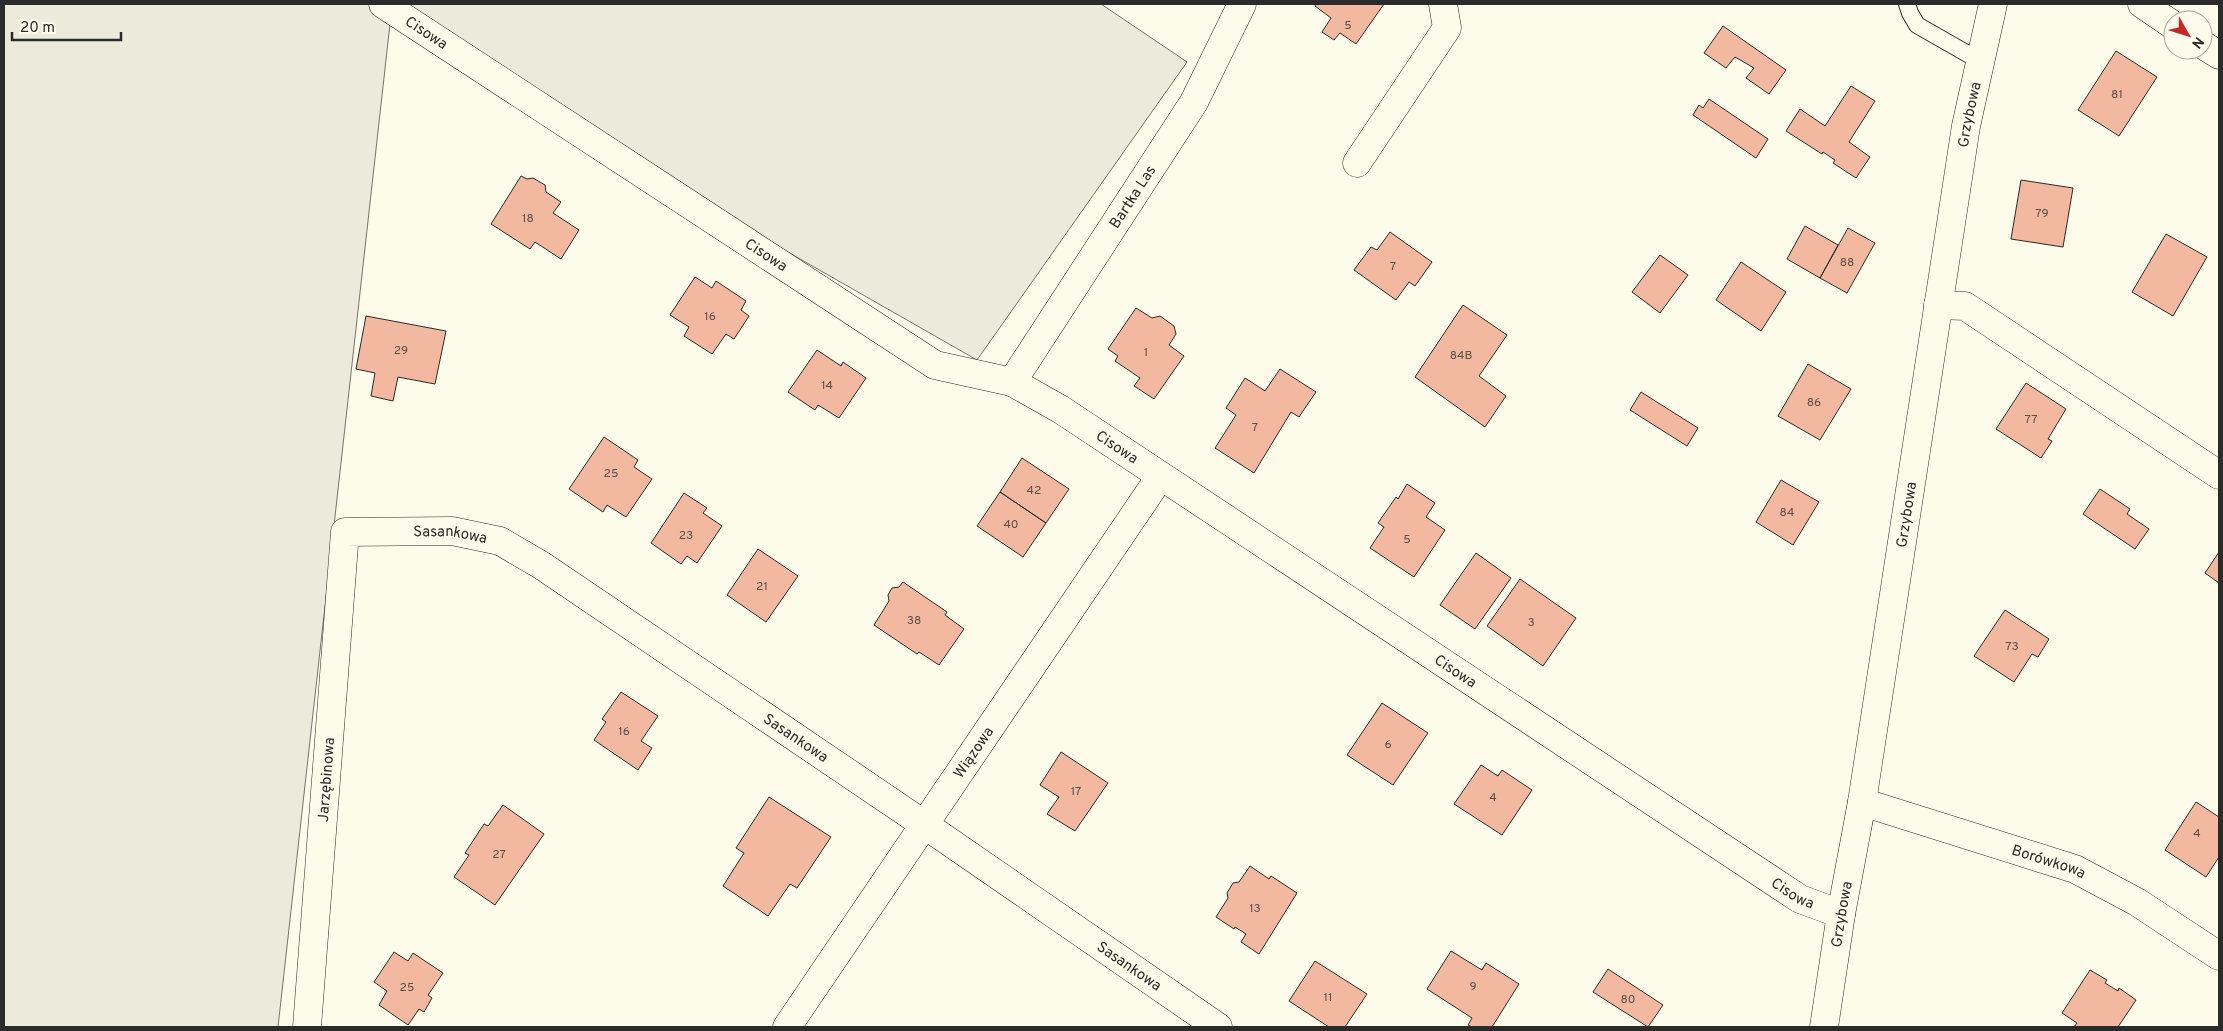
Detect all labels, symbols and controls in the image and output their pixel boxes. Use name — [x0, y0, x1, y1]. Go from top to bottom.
scale bar — [12, 10, 121, 42]
north arrow — [2163, 10, 2213, 60]
street label: Cisowa — [401, 13, 451, 55]
house number: 5 — [1344, 18, 1352, 34]
text: 20 m — [20, 19, 55, 38]
text: N — [2187, 33, 2207, 51]
street label: Grzybowa — [1955, 80, 1987, 149]
house number: 81 — [2111, 87, 2123, 103]
street label: Bartka Las — [1106, 162, 1161, 233]
house number: 79 — [2035, 206, 2049, 222]
house number: 18 — [522, 211, 534, 227]
street label: Cisowa — [741, 235, 790, 277]
house number: 88 — [1840, 255, 1854, 271]
house number: 7 — [1390, 259, 1396, 275]
house number: 16 — [704, 309, 716, 325]
house number: 29 — [394, 343, 408, 359]
house number: 1 — [1144, 345, 1148, 361]
house number: 84B — [1450, 348, 1472, 364]
house number: 14 — [821, 378, 833, 394]
house number: 86 — [1807, 395, 1821, 411]
house number: 77 — [2025, 412, 2037, 428]
house number: 7 — [1252, 420, 1258, 436]
street label: Cisowa — [1091, 427, 1141, 469]
house number: 25 — [604, 466, 618, 482]
street label: Grzybowa — [1893, 480, 1922, 549]
house number: 42 — [1027, 483, 1041, 499]
house number: 84 — [1780, 505, 1794, 521]
house number: 40 — [1003, 517, 1019, 533]
street label: Sasankowa — [413, 523, 489, 549]
house number: 23 — [679, 528, 693, 544]
house number: 5 — [1403, 532, 1411, 548]
house number: 21 — [756, 579, 768, 595]
house number: 38 — [907, 613, 921, 629]
house number: 3 — [1527, 615, 1535, 631]
house number: 73 — [2005, 639, 2019, 655]
street label: Cisowa — [1430, 651, 1480, 693]
street label: Sasankowa — [759, 710, 831, 768]
house number: 16 — [618, 724, 630, 740]
street label: Wiązowa — [950, 724, 999, 783]
street label: Jarzębinowa — [315, 737, 340, 823]
house number: 6 — [1384, 737, 1392, 753]
house number: 17 — [1071, 784, 1081, 800]
house number: 4 — [1489, 790, 1497, 806]
house number: 4 — [2193, 826, 2201, 842]
street label: Borówkowa — [2009, 842, 2089, 884]
house number: 27 — [492, 847, 506, 863]
street label: Cisowa — [1767, 874, 1816, 914]
street label: Grzybowa — [1828, 880, 1858, 949]
house number: 13 — [1249, 901, 1261, 917]
street label: Sasankowa — [1092, 938, 1165, 996]
house number: 9 — [1469, 979, 1477, 995]
house number: 25 — [400, 980, 414, 996]
house number: 11 — [1324, 990, 1332, 1006]
house number: 80 — [1621, 992, 1635, 1008]

